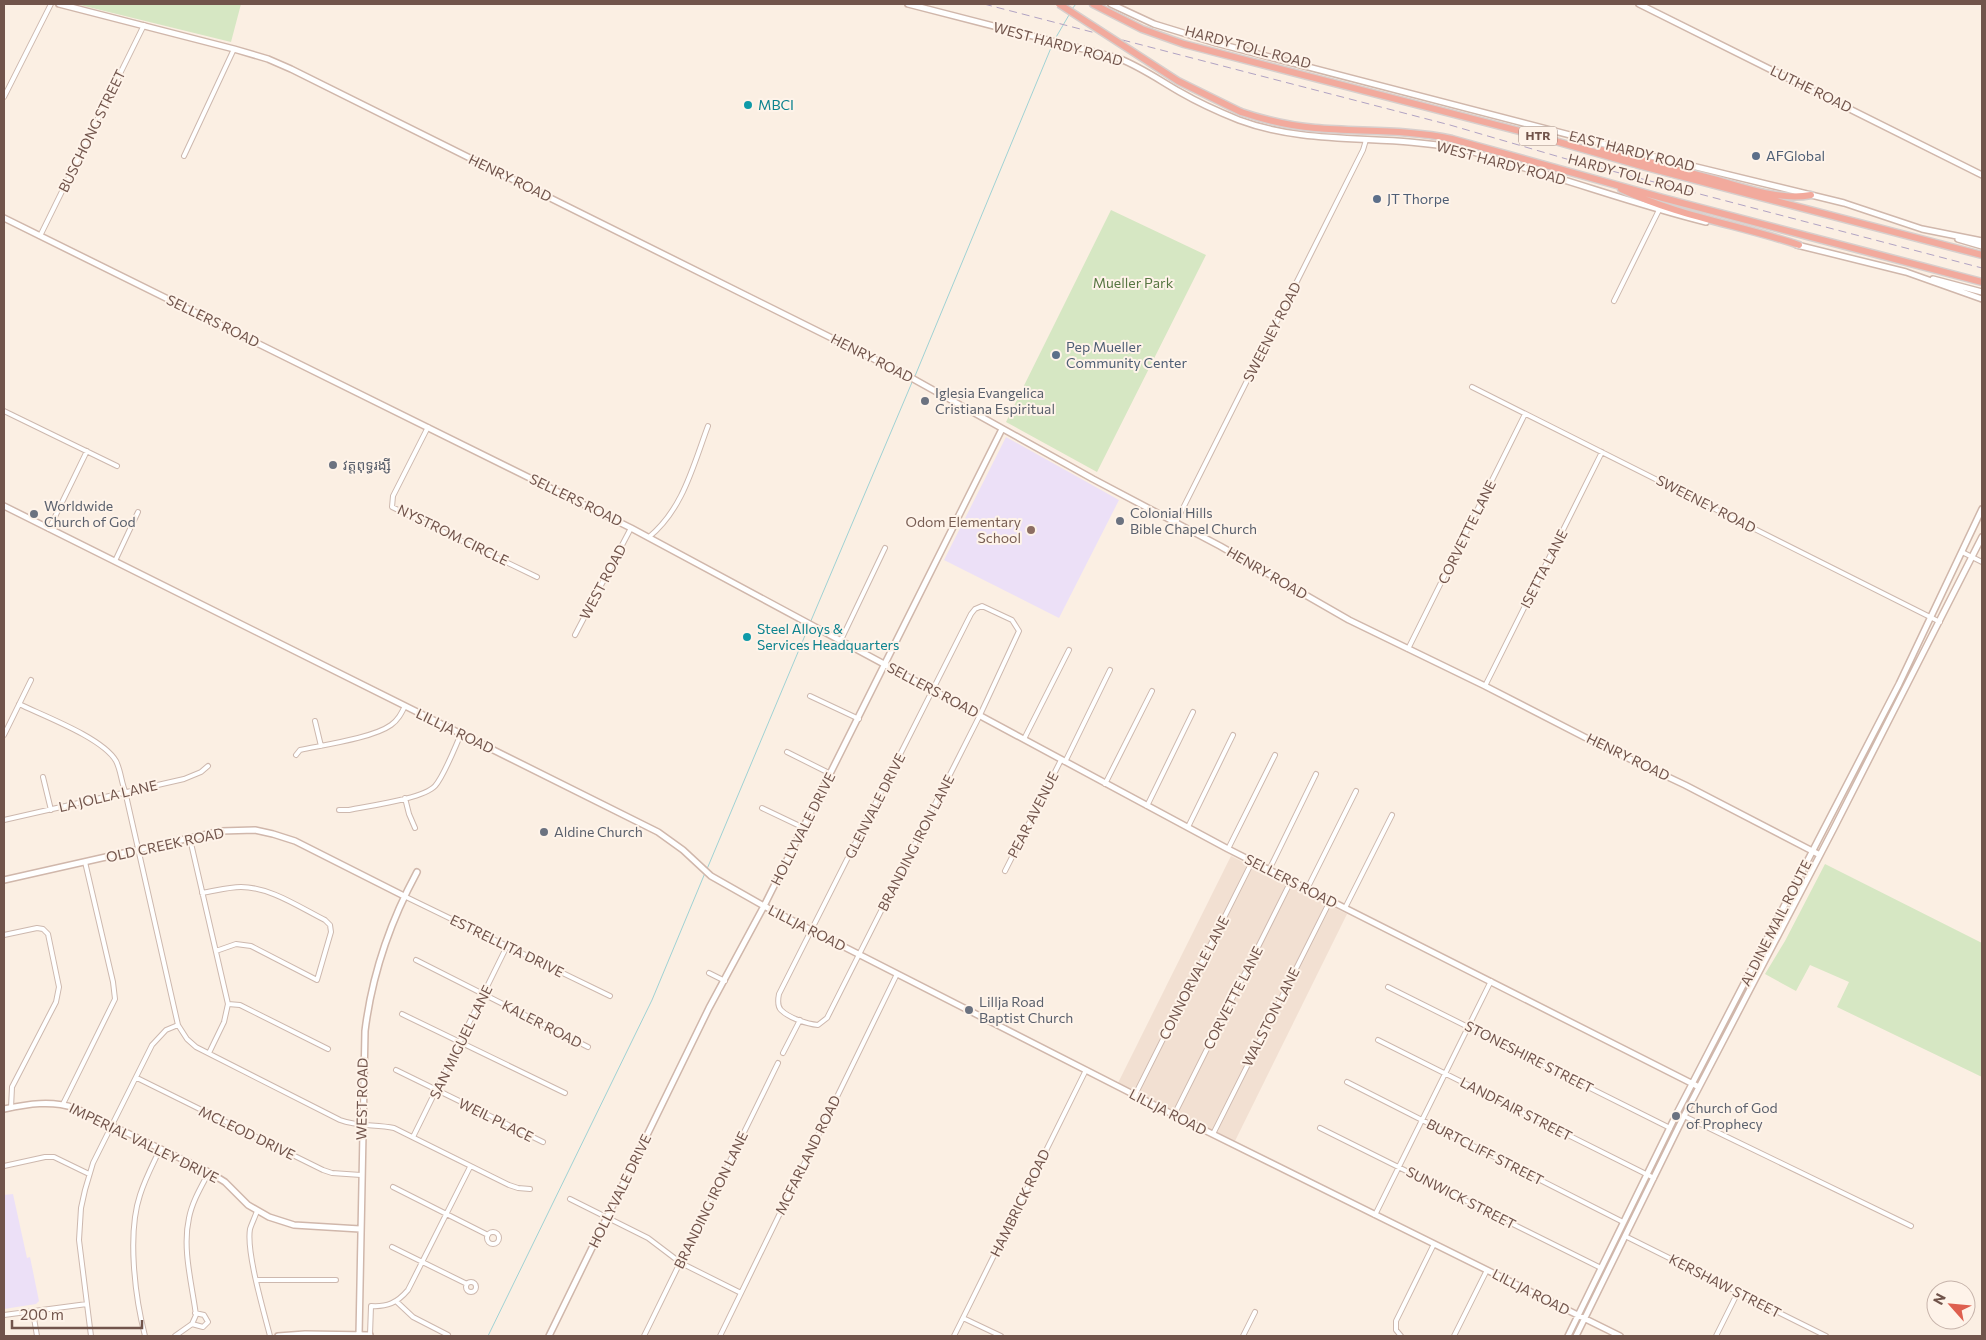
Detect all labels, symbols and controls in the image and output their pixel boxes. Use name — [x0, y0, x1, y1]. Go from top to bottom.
street label: WEST HARDY ROAD — [991, 18, 1125, 69]
street label: HARDY TOLL ROAD — [1183, 21, 1313, 72]
street label: LUTHE ROAD — [1768, 61, 1855, 116]
street label: BUSCHONG STREET — [54, 67, 129, 195]
place label: MBCI — [758, 96, 794, 113]
marker: MBCI — [742, 99, 754, 111]
road number: HTR — [1519, 126, 1557, 146]
street label: EAST HARDY ROAD — [1568, 127, 1697, 174]
street label: WEST HARDY ROAD — [1434, 137, 1568, 188]
place label: AFGlobal — [1766, 147, 1825, 164]
street label: HARDY TOLL ROAD — [1566, 149, 1696, 200]
street label: HENRY ROAD — [466, 150, 555, 205]
marker: AFGlobal — [1750, 150, 1762, 162]
place label: JT Thorpe — [1387, 190, 1449, 207]
marker: JT Thorpe — [1371, 193, 1383, 205]
park label: Mueller Park — [1093, 274, 1174, 291]
street label: SWEENEY ROAD — [1239, 279, 1304, 384]
street label: SELLERS ROAD — [164, 291, 262, 350]
street label: HENRY ROAD — [828, 329, 916, 386]
place label: Pep Mueller Community Center — [1066, 338, 1188, 371]
marker: Pep Mueller Community Center — [1050, 349, 1062, 361]
place label: Iglesia Evangelica Cristiana Espiritual — [935, 384, 1055, 417]
marker: Iglesia Evangelica Cristiana Espiritual — [919, 395, 931, 407]
place label: វត្តពុទ្ធរង្សី — [343, 456, 391, 474]
marker: វត្តពុទ្ធរង្សី — [327, 459, 339, 471]
street label: SELLERS ROAD — [527, 470, 625, 529]
street label: SWEENEY ROAD — [1654, 471, 1759, 536]
street label: CORVETTE LANE — [1434, 477, 1499, 587]
place label: Worldwide Church of God — [44, 497, 136, 530]
street label: NYSTROM CIRCLE — [395, 500, 511, 569]
place label: Colonial Hills Bible Chapel Church — [1130, 504, 1257, 537]
marker: Worldwide Church of God — [28, 508, 40, 520]
place label: Odom Elementary School — [905, 513, 1021, 546]
marker: Colonial Hills Bible Chapel Church — [1114, 515, 1126, 527]
marker: Odom Elementary School — [1025, 524, 1037, 536]
street label: ISETTA LANE — [1516, 527, 1571, 611]
street label: WEST ROAD — [576, 541, 629, 622]
street label: HENRY ROAD — [1224, 543, 1311, 603]
place label: Steel Alloys & Services Headquarters — [757, 620, 899, 653]
marker: Steel Alloys & Services Headquarters — [741, 631, 753, 643]
street label: SELLERS ROAD — [885, 658, 982, 721]
street label: LILLJA ROAD — [414, 704, 497, 757]
street label: HENRY ROAD — [1584, 729, 1673, 784]
street label: GLENVALE DRIVE — [841, 750, 908, 861]
street label: PEAR AVENUE — [1004, 769, 1062, 861]
street label: HOLLYVALE DRIVE — [767, 770, 838, 888]
street label: BRANDING IRON LANE — [874, 772, 957, 914]
street label: LA JOLLA LANE — [57, 776, 159, 815]
place label: Aldine Church — [554, 823, 643, 840]
street label: OLD CREEK ROAD — [104, 824, 225, 865]
marker: Aldine Church — [538, 826, 550, 838]
street label: SELLERS ROAD — [1242, 850, 1340, 911]
street label: ALDINE MAIL ROUTE — [1736, 857, 1815, 989]
street label: LILLJA ROAD — [766, 901, 849, 954]
street label: ESTRELLITA DRIVE — [448, 911, 567, 980]
street label: CONNORVALE LANE — [1155, 913, 1232, 1042]
street label: CORVETTE LANE — [1199, 943, 1266, 1052]
street label: WALSTON LANE — [1238, 964, 1303, 1069]
street label: SAN MIGUEL LANE — [426, 982, 495, 1101]
place label: Lillja Road Baptist Church — [979, 993, 1073, 1026]
street label: KALER ROAD — [499, 996, 585, 1051]
marker: Lillja Road Baptist Church — [963, 1004, 975, 1016]
street label: STONESHIRE STREET — [1462, 1017, 1596, 1096]
street label: WEST ROAD — [352, 1058, 371, 1140]
street label: LANDFAIR STREET — [1457, 1073, 1575, 1144]
street label: LILLJA ROAD — [1127, 1085, 1210, 1138]
street label: MCFARLAND ROAD — [771, 1092, 844, 1217]
street label: WEIL PLACE — [456, 1094, 536, 1145]
street label: IMPERIAL VALLEY DRIVE — [67, 1099, 222, 1186]
place label: Church of God of Prophecy — [1686, 1099, 1778, 1132]
street label: MCLEOD DRIVE — [196, 1102, 298, 1163]
marker: Church of God of Prophecy — [1670, 1110, 1682, 1122]
street label: BURTCLIFF STREET — [1424, 1115, 1547, 1188]
street label: BRANDING IRON LANE — [670, 1128, 751, 1271]
street label: HOLLYVALE DRIVE — [585, 1131, 654, 1250]
street label: HAMBRICK ROAD — [986, 1146, 1053, 1259]
street label: SUNWICK STREET — [1404, 1163, 1519, 1233]
street label: KERSHAW STREET — [1666, 1250, 1784, 1321]
street label: LILLJA ROAD — [1490, 1265, 1573, 1318]
north arrow — [1926, 1280, 1976, 1330]
text: N — [1929, 1290, 1949, 1307]
scale bar — [12, 1298, 142, 1330]
text: 200 m — [20, 1305, 64, 1323]

